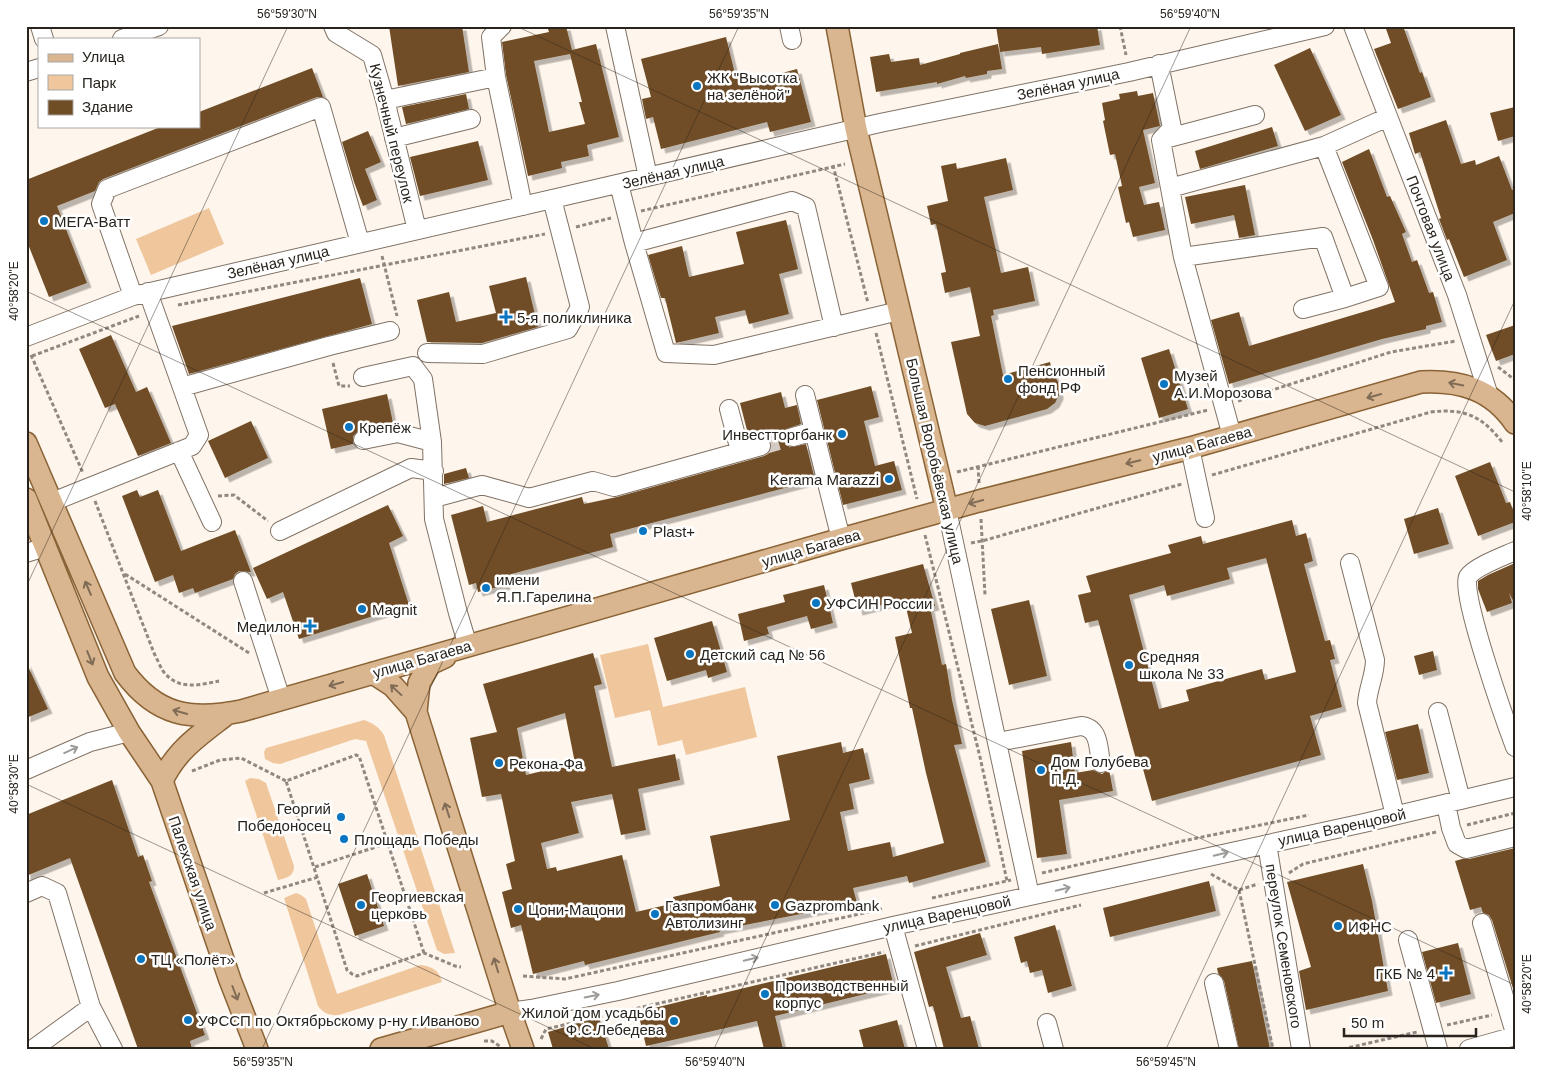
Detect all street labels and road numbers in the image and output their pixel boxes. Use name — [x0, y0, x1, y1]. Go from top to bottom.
street label: Кузнечный переулок — [366, 62, 418, 205]
street label: Зелёная улица — [1015, 65, 1121, 103]
street label: Зелёная улица — [620, 152, 726, 192]
street label: Почтовая улица — [1403, 173, 1459, 284]
street label: Зелёная улица — [225, 242, 331, 282]
street label: Большая Воробьёвская улица — [903, 356, 967, 566]
street label: улица Багаева — [1151, 422, 1254, 465]
street label: улица Багаева — [760, 526, 863, 570]
street label: улица Багаева — [371, 637, 474, 681]
street label: улица Варенцовой — [1277, 805, 1407, 849]
street label: Палехская улица — [166, 814, 221, 933]
street label: переулок Семеновского — [1263, 862, 1305, 1030]
street label: улица Варенцовой — [882, 892, 1012, 936]

